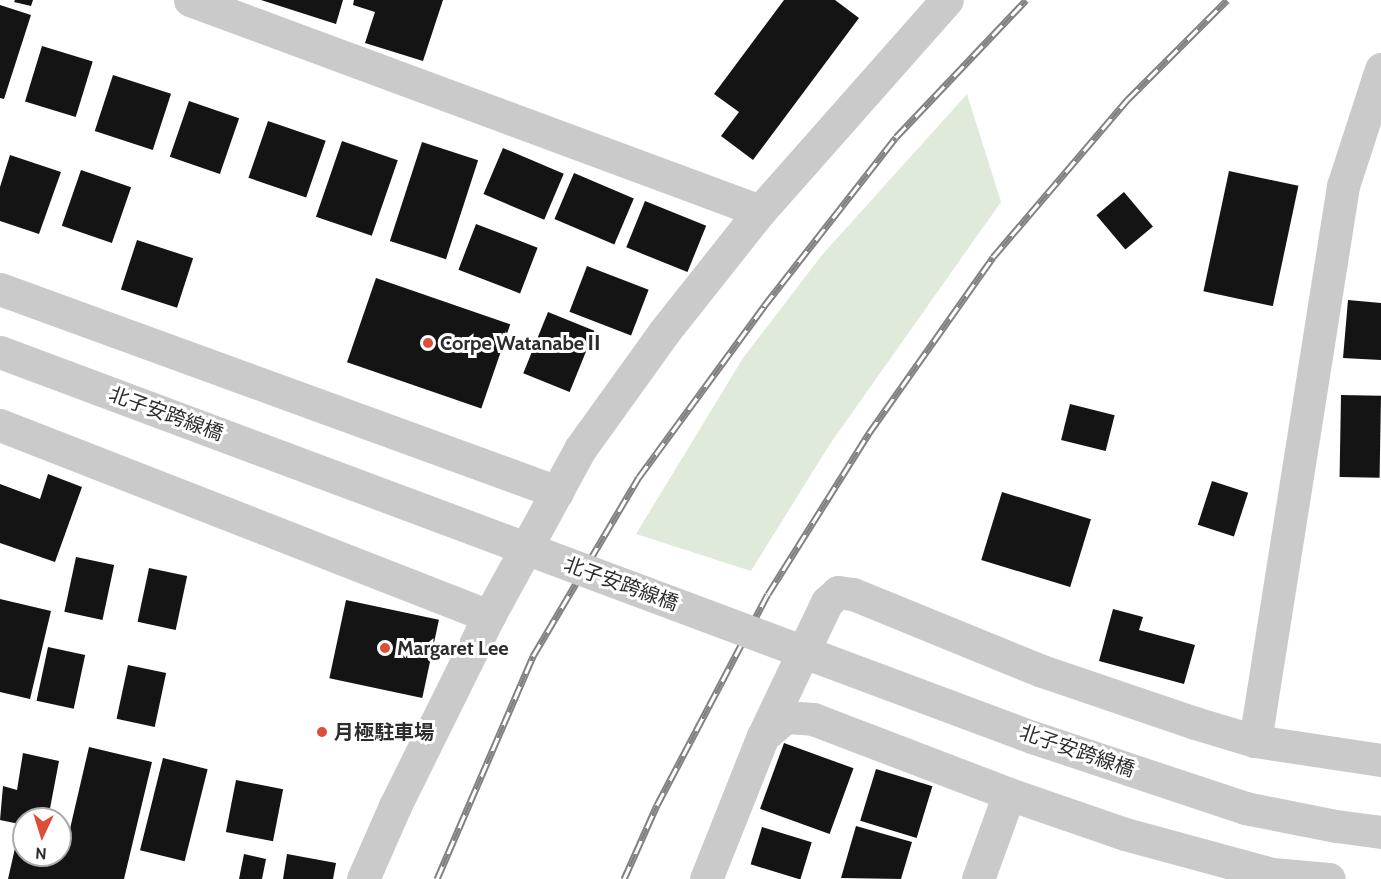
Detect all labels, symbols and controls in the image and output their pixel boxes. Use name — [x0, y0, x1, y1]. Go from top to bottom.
place label: Corpe WatanabeⅡ — [440, 331, 604, 355]
marker: Corpe WatanabeⅡ — [421, 336, 435, 350]
street label: 北子安跨線橋 — [106, 382, 226, 446]
street label: 北子安跨線橋 — [561, 552, 681, 616]
place label: Margaret Lee — [397, 636, 509, 660]
marker: Margaret Lee — [378, 641, 392, 655]
place label: 月極駐車場 — [334, 720, 434, 744]
street label: 北子安跨線橋 — [1016, 720, 1138, 782]
marker: 月極駐車場 — [315, 725, 329, 739]
north arrow — [12, 807, 72, 867]
text: N — [35, 844, 47, 863]

